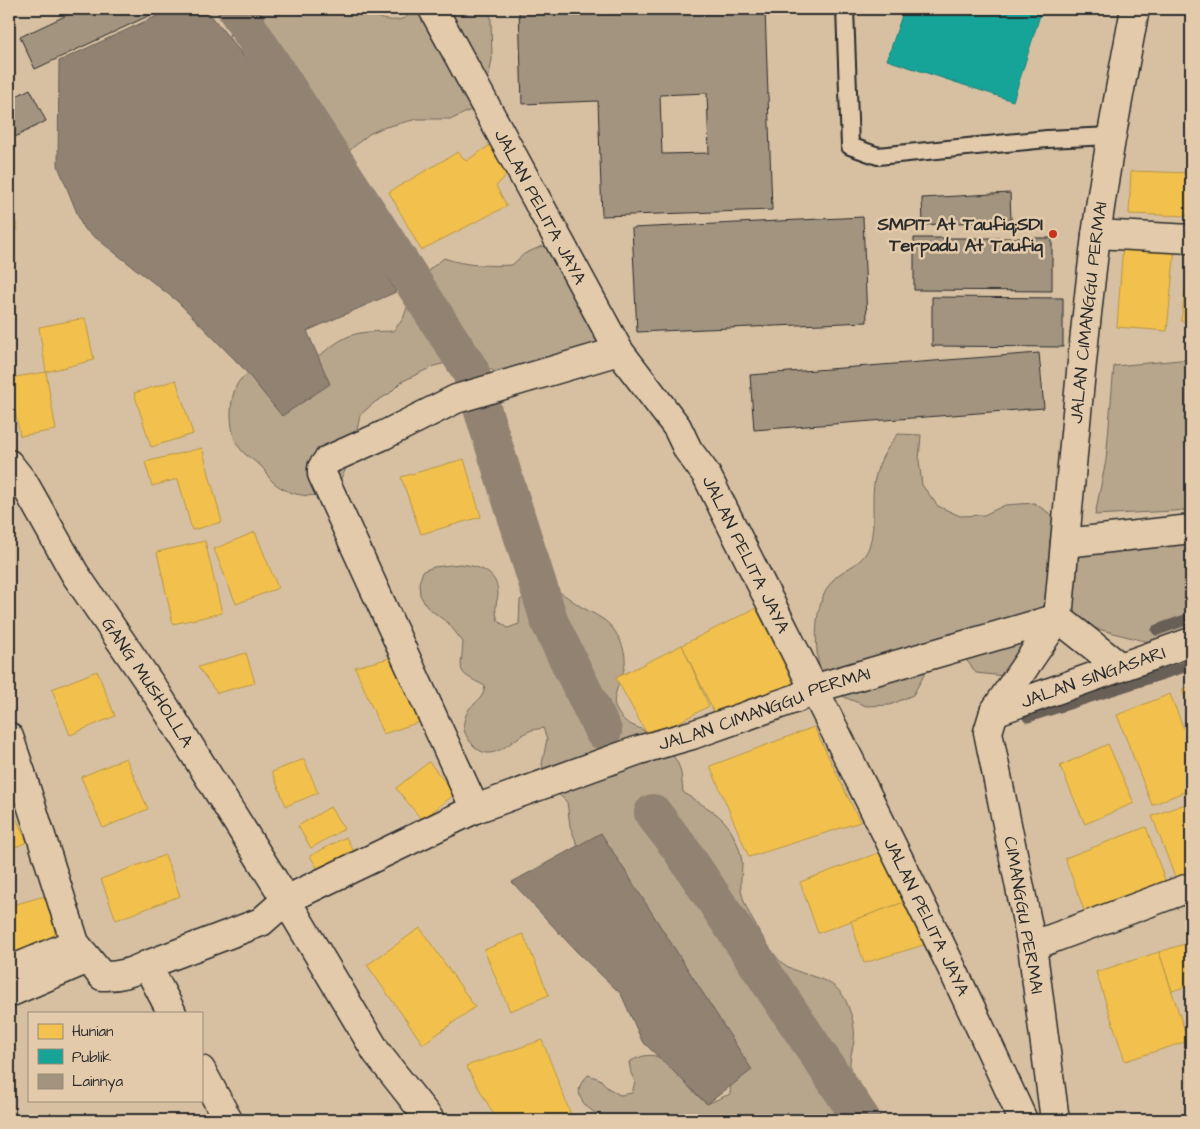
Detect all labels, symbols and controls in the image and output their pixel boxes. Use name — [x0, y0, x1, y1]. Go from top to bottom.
street label: JALAN PELITA JAYA — [488, 125, 593, 289]
street label: JALAN CIMANGGU PERMAI — [1064, 200, 1114, 425]
place label: SMPIT At Taufiq;SDI Terpadu At Taufiq — [877, 212, 1044, 258]
marker: SMPIT At Taufiq;SDI Terpadu At Taufiq — [1047, 228, 1059, 240]
street label: JALAN PELITA JAYA — [696, 471, 796, 638]
street label: GANG MUSHOLLA — [95, 613, 200, 753]
street label: JALAN SINGASARI — [1017, 640, 1169, 715]
street label: JALAN CIMANGGU PERMAI — [656, 661, 873, 757]
street label: JALAN PELITA JAYA — [877, 833, 976, 1000]
street label: CIMANGGU PERMAI — [997, 834, 1050, 996]
legend — [28, 1012, 202, 1102]
text: Hunian — [72, 1021, 114, 1042]
text: Publik — [72, 1047, 111, 1068]
text: Lainnya — [72, 1071, 124, 1093]

